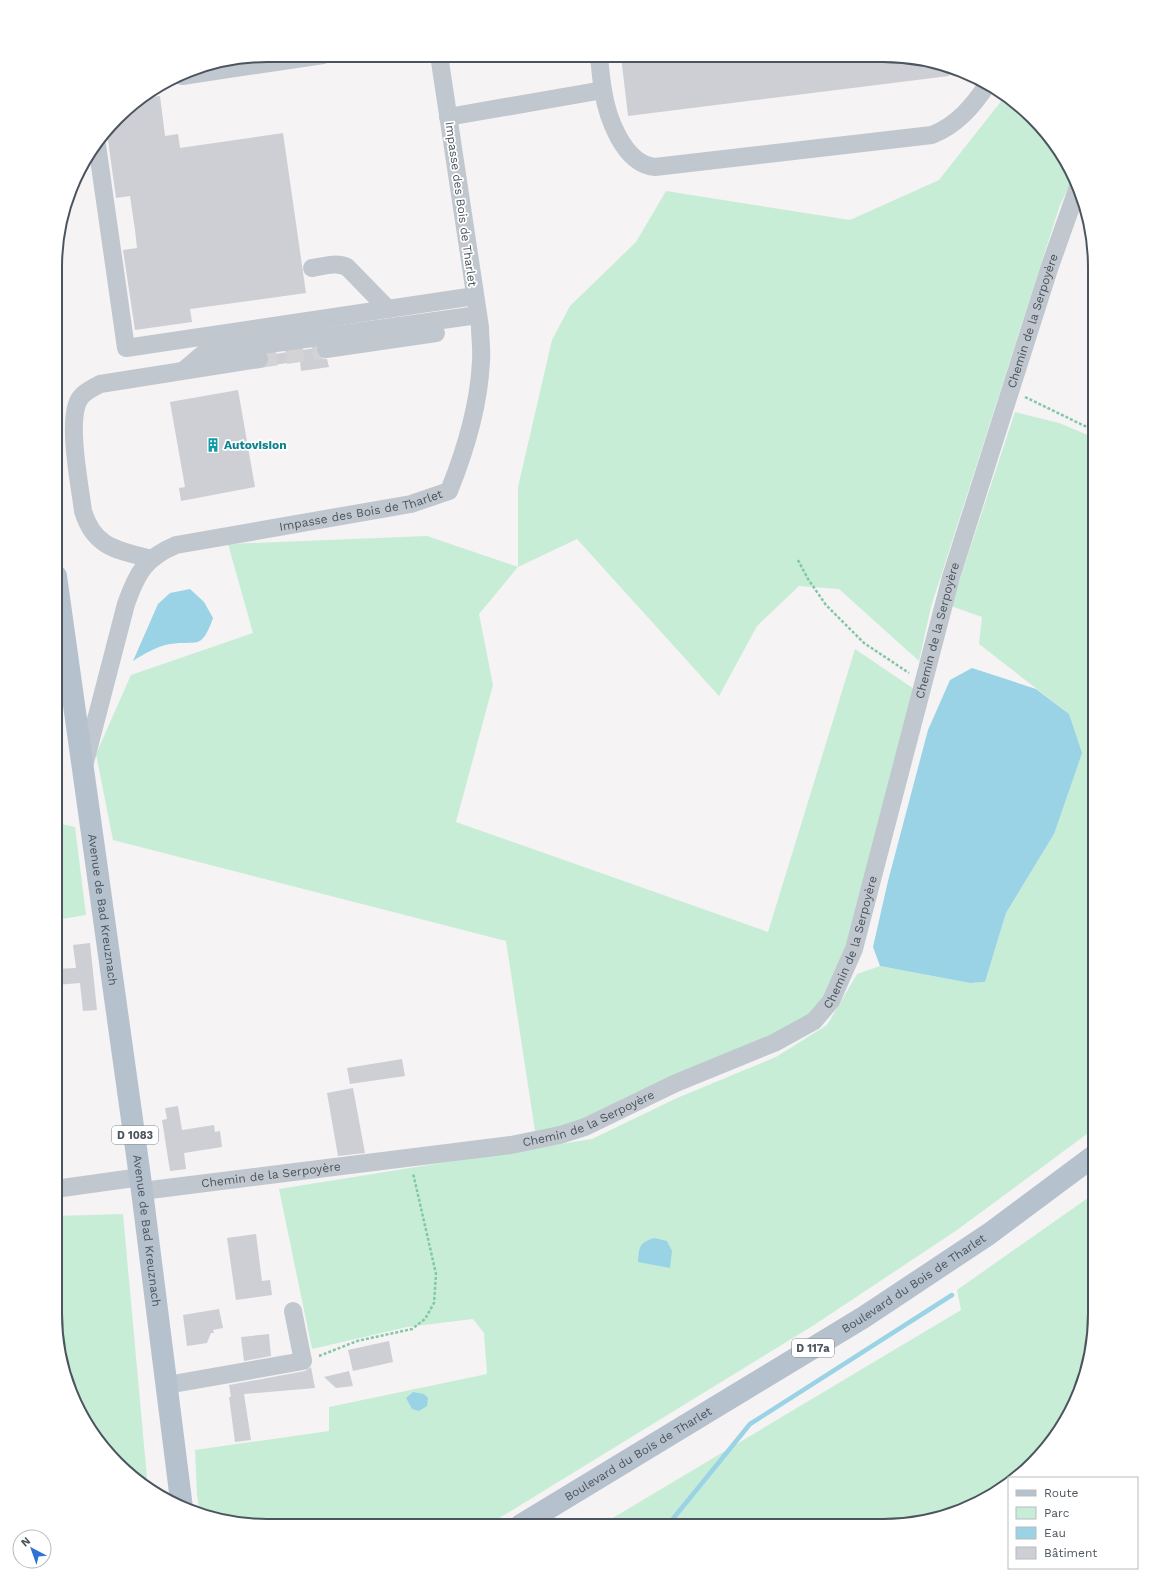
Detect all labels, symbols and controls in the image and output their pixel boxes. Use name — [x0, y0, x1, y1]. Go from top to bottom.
street label: Impasse des Bois de Tharlet — [443, 121, 479, 287]
street label: Chemin de la Serpoyère — [1005, 252, 1061, 390]
building icon: Autovision — [205, 437, 221, 453]
place label: Autovision — [224, 438, 287, 452]
street label: Impasse des Bois de Tharlet — [278, 487, 444, 534]
street label: Chemin de la Serpoyère — [913, 560, 962, 700]
street label: Avenue de Bad Kreuznach — [85, 833, 120, 987]
street label: Chemin de la Serpoyère — [820, 874, 880, 1012]
street label: Chemin de la Serpoyère — [521, 1088, 657, 1149]
road number: D 1083 — [112, 1126, 158, 1144]
street label: Avenue de Bad Kreuznach — [130, 1154, 164, 1308]
street label: Chemin de la Serpoyère — [200, 1159, 342, 1191]
street label: Boulevard du Bois de Tharlet — [839, 1231, 988, 1336]
road number: D 117a — [792, 1339, 834, 1357]
street label: Boulevard du Bois de Tharlet — [562, 1404, 714, 1504]
legend — [1008, 1477, 1138, 1569]
text: Route — [1044, 1486, 1078, 1500]
text: Parc — [1044, 1506, 1070, 1520]
text: Eau — [1044, 1526, 1066, 1540]
north arrow — [12, 1529, 52, 1569]
text: N — [18, 1534, 33, 1549]
text: Bâtiment — [1044, 1546, 1097, 1560]

